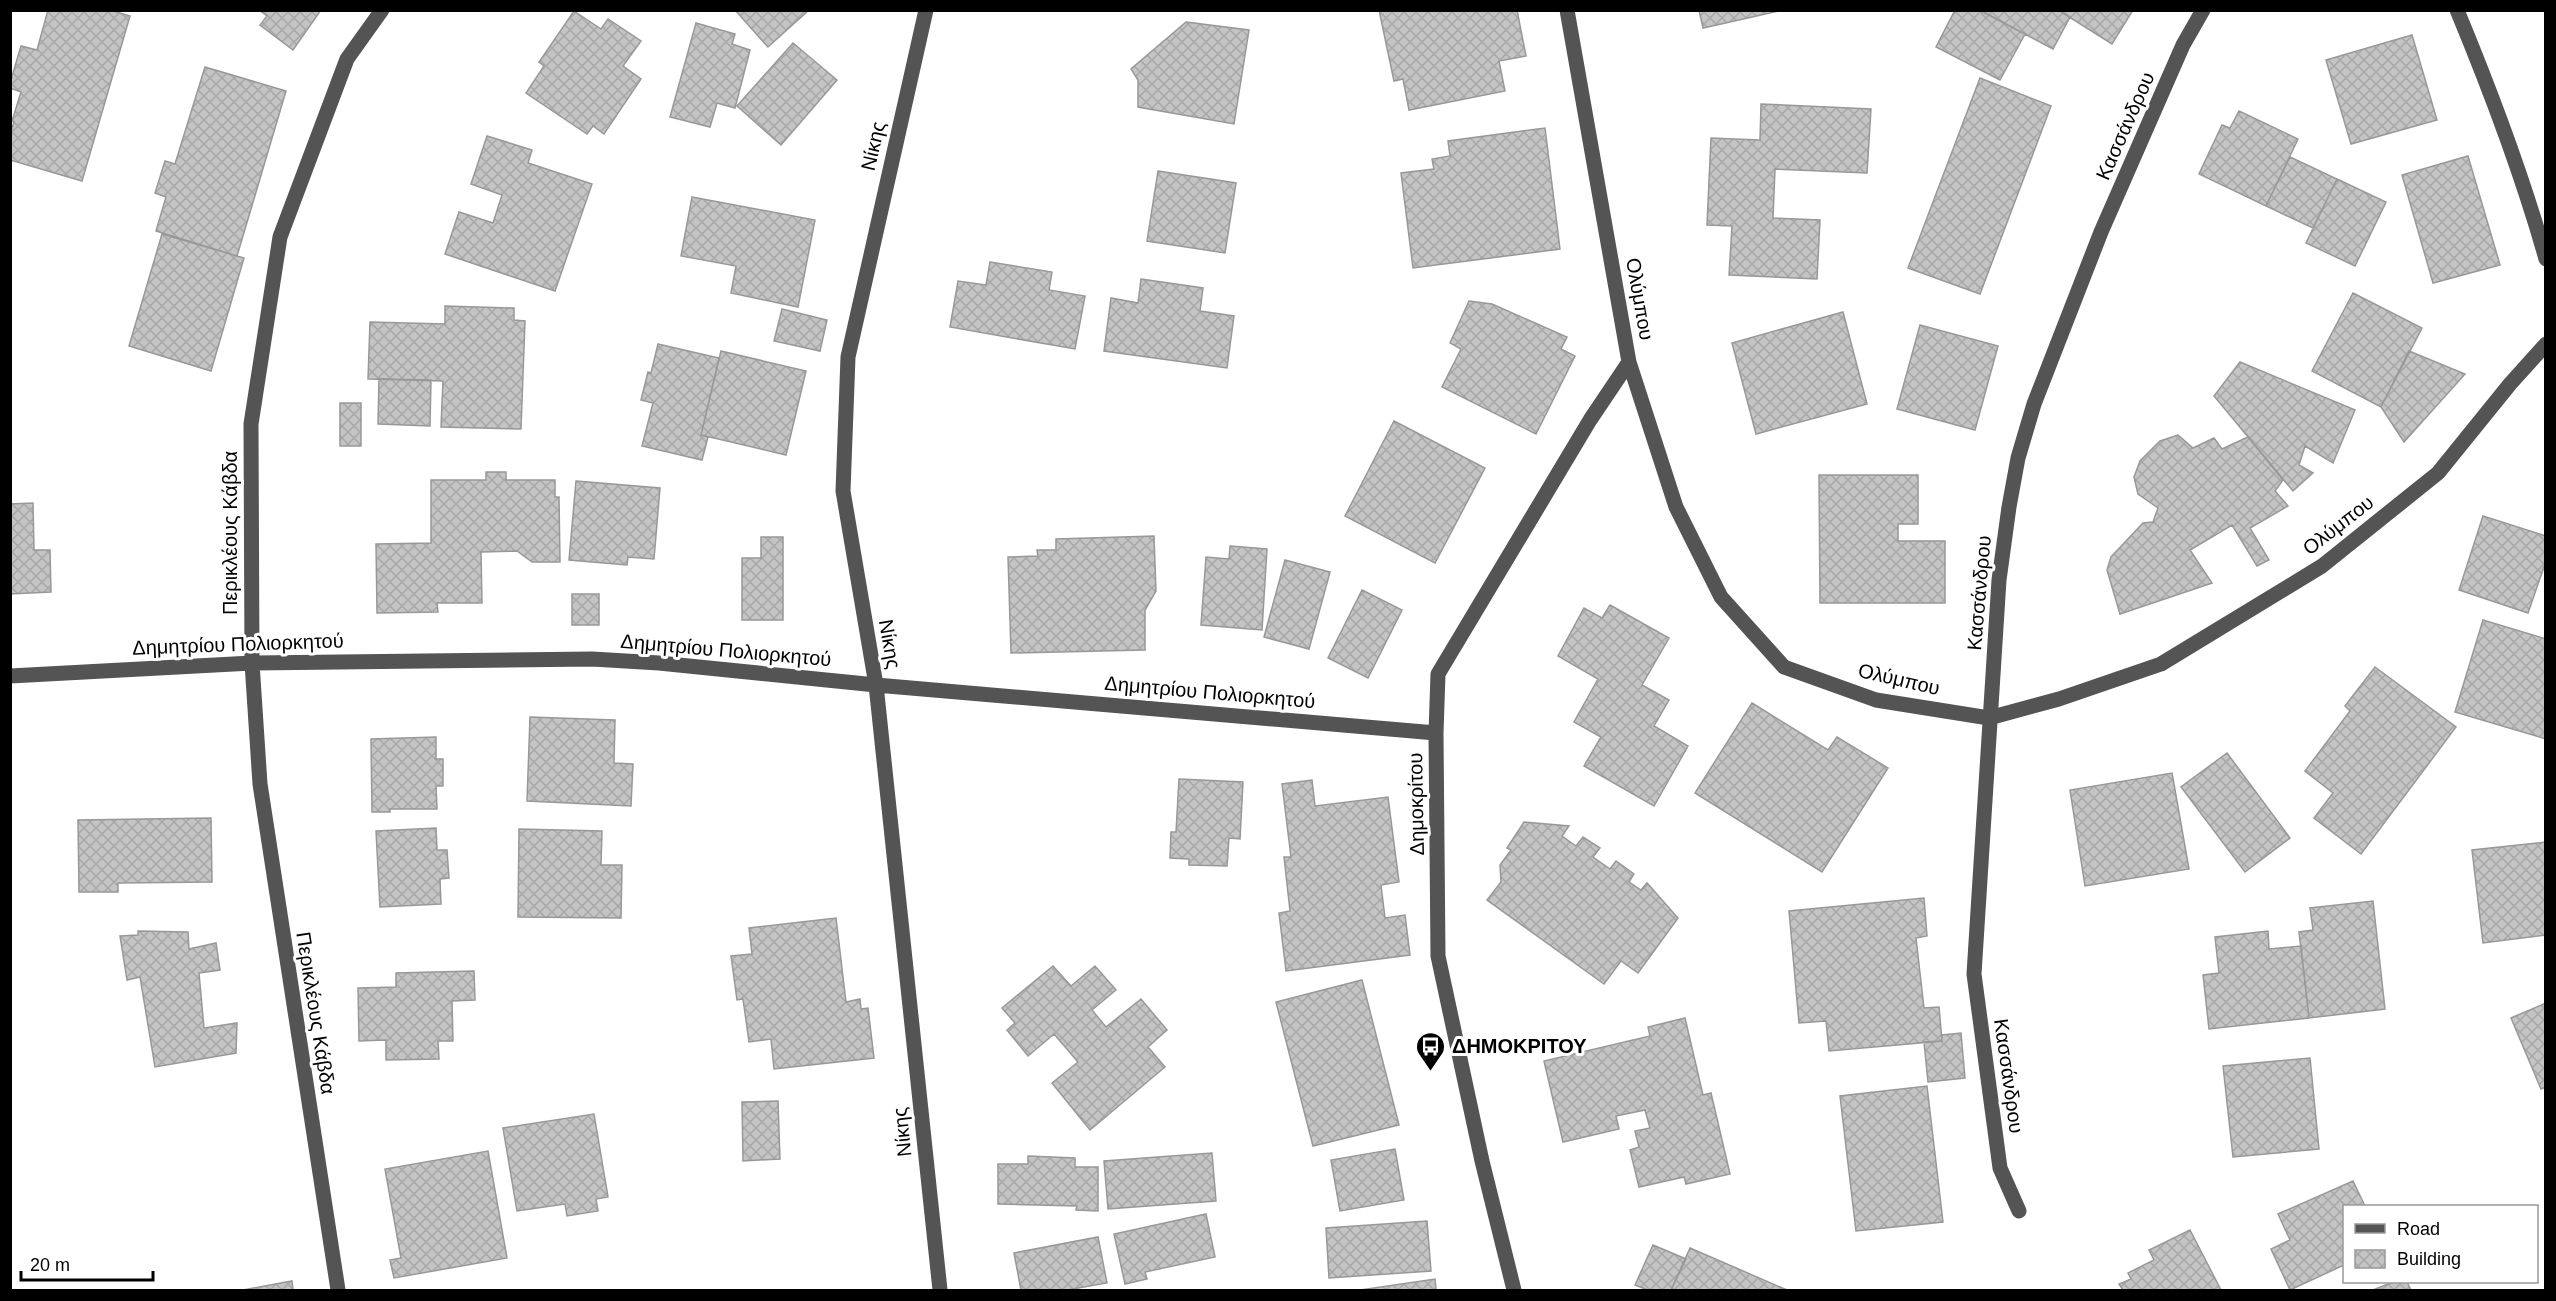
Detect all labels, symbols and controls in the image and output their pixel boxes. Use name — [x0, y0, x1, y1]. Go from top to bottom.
street label: Κασσάνδρου — [2091, 69, 2159, 183]
street label: Νίκης — [857, 119, 889, 173]
street label: Ολύμπου — [1622, 256, 1658, 342]
street label: Περικλέους Κάβδα — [219, 451, 241, 615]
street label: Ολύμπου — [2298, 491, 2378, 559]
street label: Κασσάνδρου — [1963, 535, 1995, 651]
street label: Νίκης — [875, 618, 905, 671]
street label: Δημητρίου Πολιορκητού — [132, 629, 344, 659]
street label: Δημητρίου Πολιορκητού — [620, 630, 832, 670]
street label: Ολύμπου — [1856, 659, 1942, 699]
street label: Δημητρίου Πολιορκητού — [1104, 672, 1316, 712]
street label: Δημοκρίτου — [1404, 752, 1428, 856]
street label: Περικλέους Κάβδα — [292, 930, 340, 1096]
street label: Κασσάνδρου — [1990, 1017, 2028, 1135]
bus stop icon: ΔΗΜΟΚΡΙΤΟΥ — [1415, 1030, 1447, 1072]
place label: ΔΗΜΟΚΡΙΤΟΥ — [1452, 1035, 1587, 1057]
street label: Νίκης — [888, 1106, 916, 1158]
legend — [2343, 1205, 2538, 1283]
text: Road — [2397, 1219, 2440, 1239]
scale bar — [21, 1244, 153, 1282]
text: Building — [2397, 1249, 2461, 1269]
text: 20 m — [30, 1255, 70, 1275]

